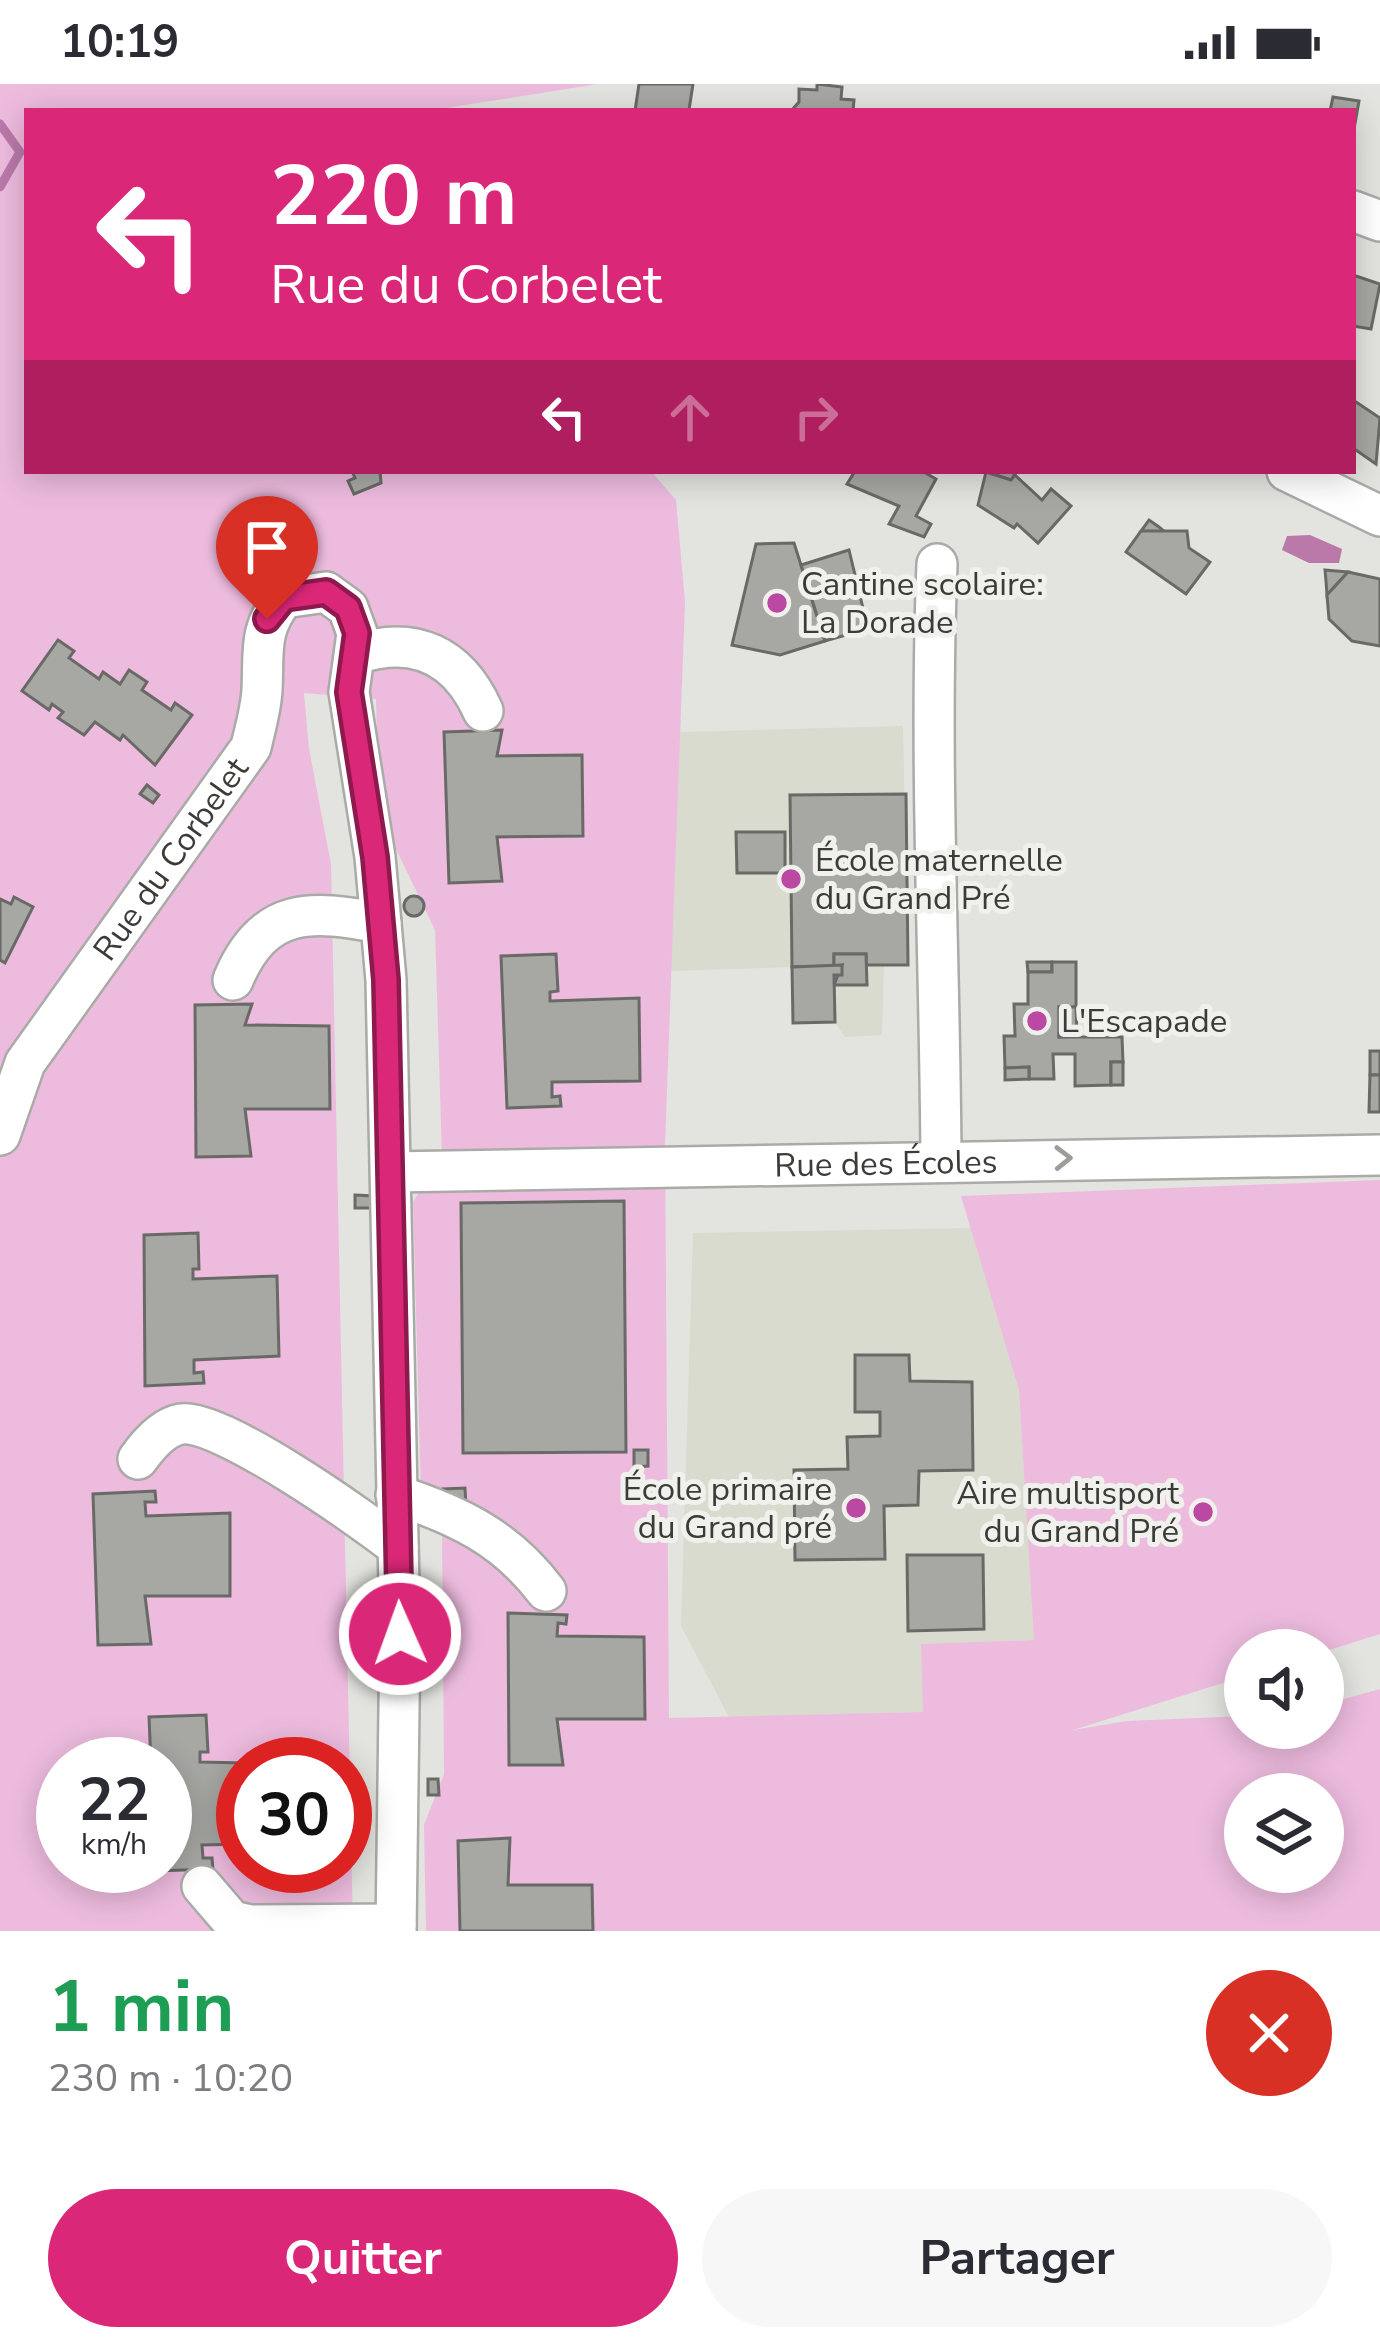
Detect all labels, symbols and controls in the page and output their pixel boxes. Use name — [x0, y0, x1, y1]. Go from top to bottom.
text: 10:19 — [60, 12, 179, 73]
text: 220 m — [270, 139, 518, 254]
icon: left — [72, 156, 228, 312]
text: Rue du Corbelet — [270, 248, 662, 322]
icon: left — [531, 384, 597, 450]
icon: ahead — [657, 384, 723, 450]
icon: right — [783, 384, 849, 450]
pin — [216, 496, 318, 619]
icon: arrive — [234, 514, 300, 580]
place label: Cantine scolaire: La Dorade — [801, 562, 1044, 645]
marker: Cantine scolaire: La Dorade — [764, 590, 790, 616]
street label: Rue du Corbelet — [83, 748, 259, 970]
place label: École maternelle du Grand Pré — [815, 838, 1063, 921]
marker: École maternelle du Grand Pré — [778, 866, 804, 892]
place label: L'Escapade — [1061, 999, 1227, 1044]
marker: L'Escapade — [1024, 1008, 1050, 1034]
street label: Rue des Écoles — [774, 1139, 998, 1188]
one-way arrow — [1054, 1146, 1073, 1172]
place label: École primaire du Grand pré — [623, 1467, 832, 1550]
place label: Aire multisport du Grand Pré — [957, 1471, 1179, 1554]
marker: École primaire du Grand pré — [843, 1495, 869, 1521]
marker: Aire multisport du Grand Pré — [1190, 1499, 1216, 1525]
position arrow — [337, 1571, 463, 1697]
map controls — [1224, 1629, 1344, 1893]
button: sound — [1224, 1629, 1344, 1749]
speed limit sign: 30 — [216, 1737, 372, 1893]
text: 22 — [78, 1759, 150, 1841]
button: layers — [1224, 1773, 1344, 1893]
text: km/h — [81, 1824, 147, 1865]
text: 1 min — [48, 1958, 234, 2056]
button: close — [1206, 1970, 1332, 2096]
text: 230 m · 10:20 — [48, 2052, 293, 2105]
button: Quitter — [48, 2189, 678, 2327]
button: Partager — [702, 2189, 1332, 2327]

